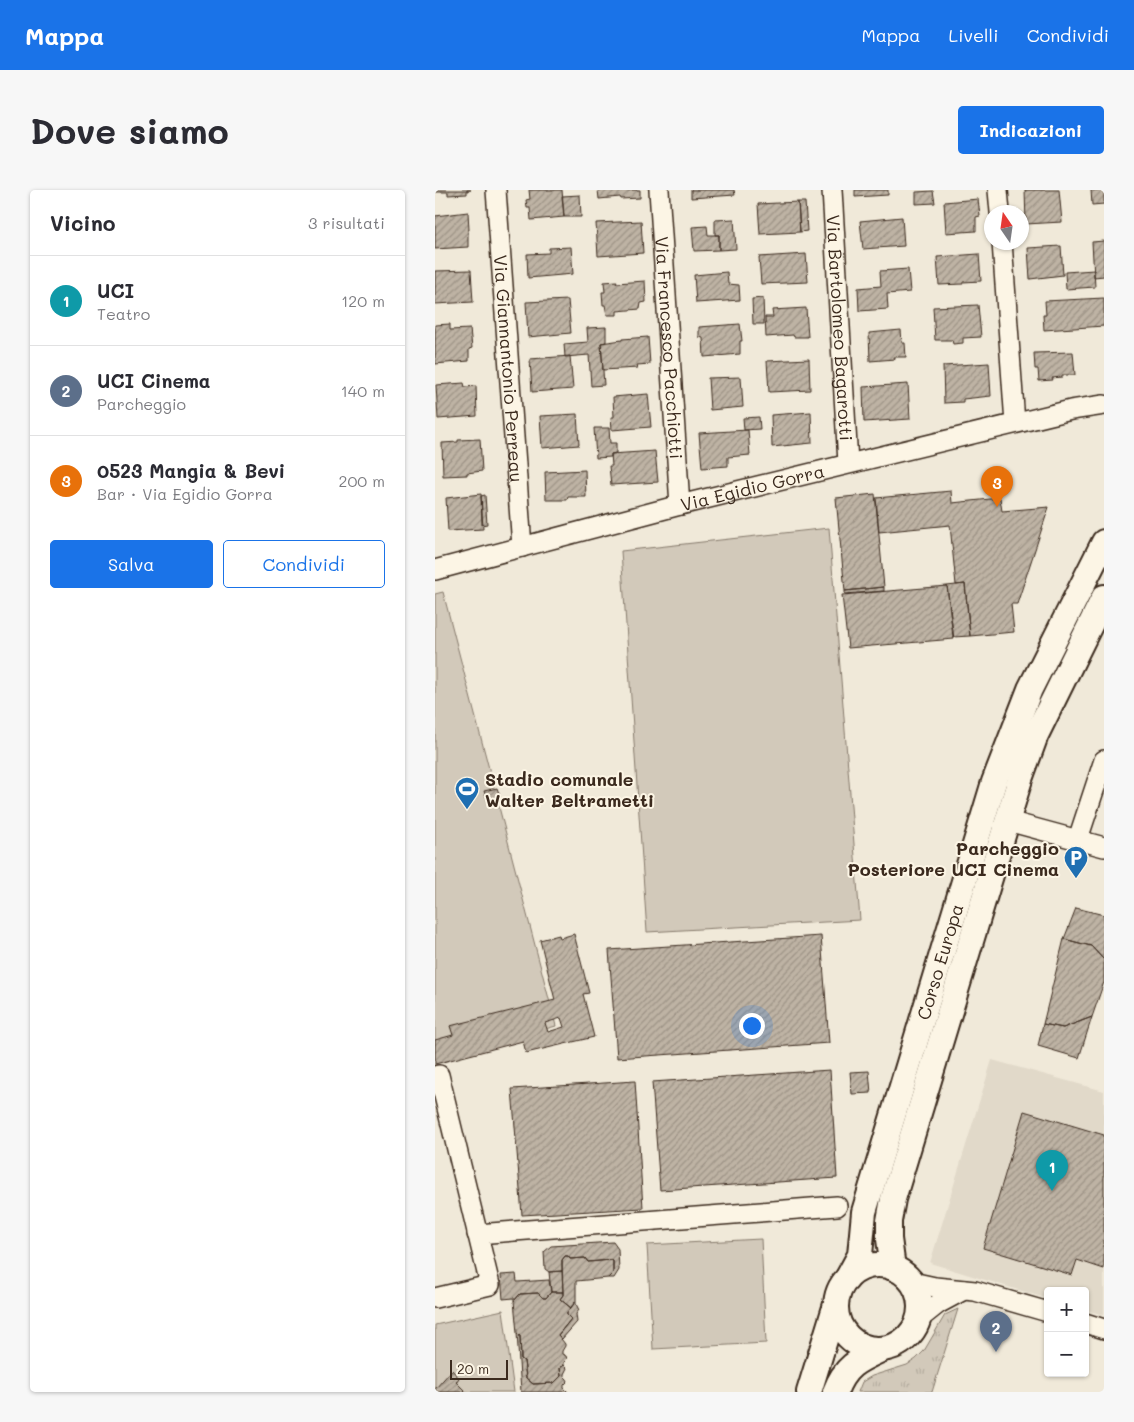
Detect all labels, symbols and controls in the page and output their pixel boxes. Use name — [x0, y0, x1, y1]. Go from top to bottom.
text: Mappa — [25, 20, 104, 51]
text: Mappa — [861, 23, 920, 47]
text: Livelli — [948, 23, 999, 47]
text: Condividi — [1027, 23, 1109, 47]
button: Indicazioni — [958, 106, 1104, 154]
text: Dove siamo — [30, 107, 229, 153]
north arrow — [984, 205, 1029, 250]
text: Vicino — [50, 209, 115, 236]
text: 3 risultati — [308, 212, 385, 233]
street label: Via Bartolomeo Bagarotti — [821, 214, 859, 442]
street label: Via Francesco Pacchiotti — [650, 236, 689, 460]
street label: Via Giannantonio Perreau — [489, 254, 529, 483]
text: UCI — [97, 278, 134, 303]
text: 1 — [62, 290, 70, 311]
text: 120 m — [341, 290, 385, 311]
text: Teatro — [97, 303, 150, 324]
text: UCI Cinema — [97, 368, 211, 393]
text: 2 — [62, 380, 70, 401]
text: 140 m — [341, 380, 385, 401]
text: Parcheggio — [97, 393, 186, 414]
text: 0523 Mangia & Bevi — [97, 458, 285, 483]
street label: Via Egidio Gorra — [678, 458, 827, 516]
pin: 3 — [981, 466, 1013, 507]
text: 3 — [61, 470, 71, 491]
text: 200 m — [338, 470, 385, 491]
text: Bar · Via Egidio Gorra — [97, 483, 273, 504]
button: Salva — [50, 540, 213, 588]
button: Condividi — [223, 540, 385, 588]
place label: Stadio comunale Walter Beltrametti — [485, 767, 654, 812]
sports icon: Stadio comunale Walter Beltrametti — [454, 776, 480, 810]
place label: Parcheggio Posteriore UCI Cinema — [847, 836, 1059, 881]
parking icon: Parcheggio Posteriore UCI Cinema — [1063, 845, 1089, 879]
street label: Corso Europa — [911, 901, 969, 1023]
your location — [739, 1013, 765, 1039]
pin: 1 — [1036, 1150, 1068, 1191]
map controls — [1044, 1287, 1089, 1377]
button: + — [1044, 1287, 1089, 1332]
pin: 2 — [980, 1311, 1012, 1352]
button: − — [1044, 1332, 1089, 1377]
scale bar — [450, 1357, 507, 1380]
text: 20 m — [457, 1359, 489, 1378]

